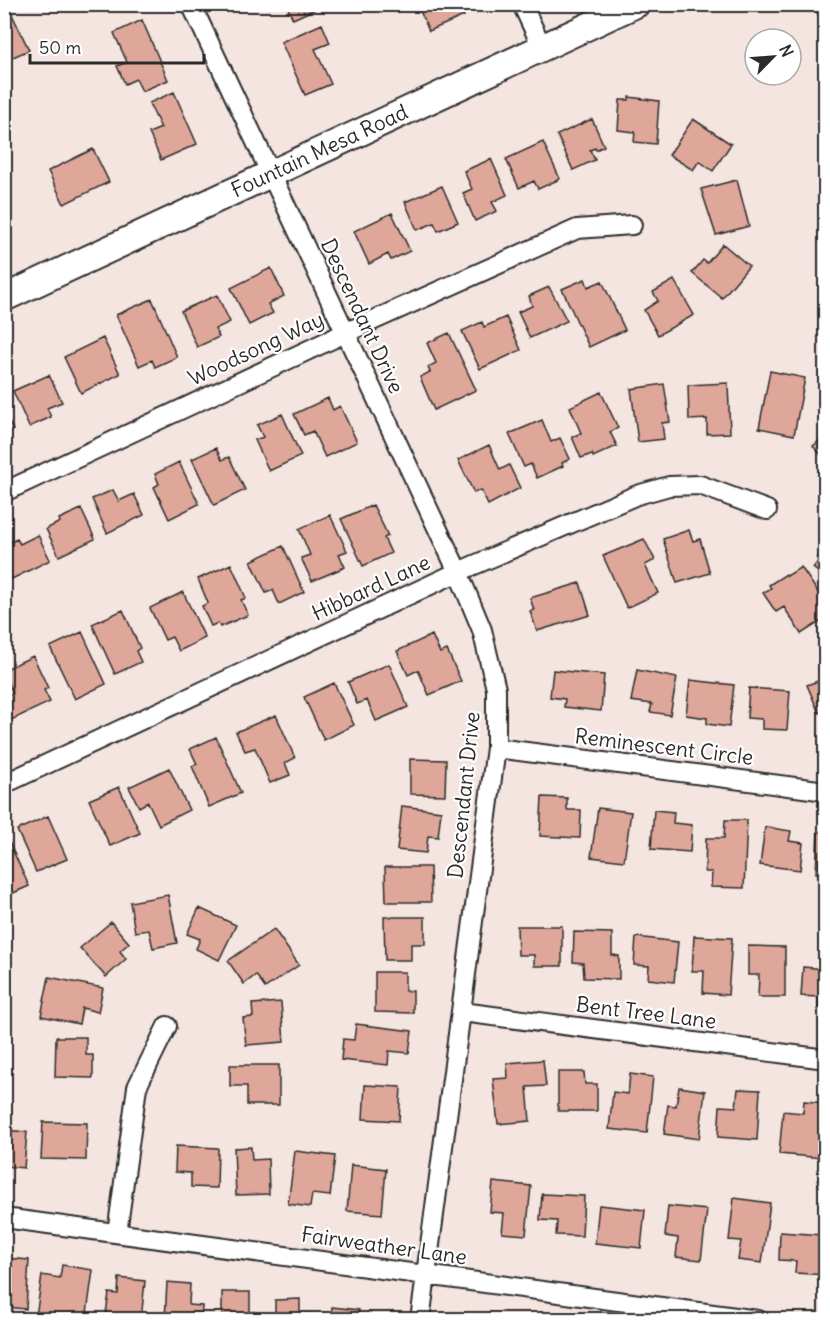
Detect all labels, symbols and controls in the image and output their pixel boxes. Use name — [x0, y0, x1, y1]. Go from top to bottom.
scale bar — [30, 27, 204, 65]
north arrow — [743, 27, 803, 87]
text: 50 m — [39, 36, 81, 59]
text: N — [775, 41, 798, 60]
street label: Fountain Mesa Road — [227, 98, 412, 204]
street label: Descendant Drive — [315, 234, 410, 397]
street label: Woodsong Way — [184, 305, 328, 392]
street label: Hibbard Lane — [307, 548, 434, 627]
street label: Descendant Drive — [441, 710, 486, 880]
street label: Reminescent Circle — [573, 722, 755, 771]
street label: Bent Tree Lane — [574, 991, 718, 1034]
street label: Fairweather Lane — [300, 1221, 469, 1270]

